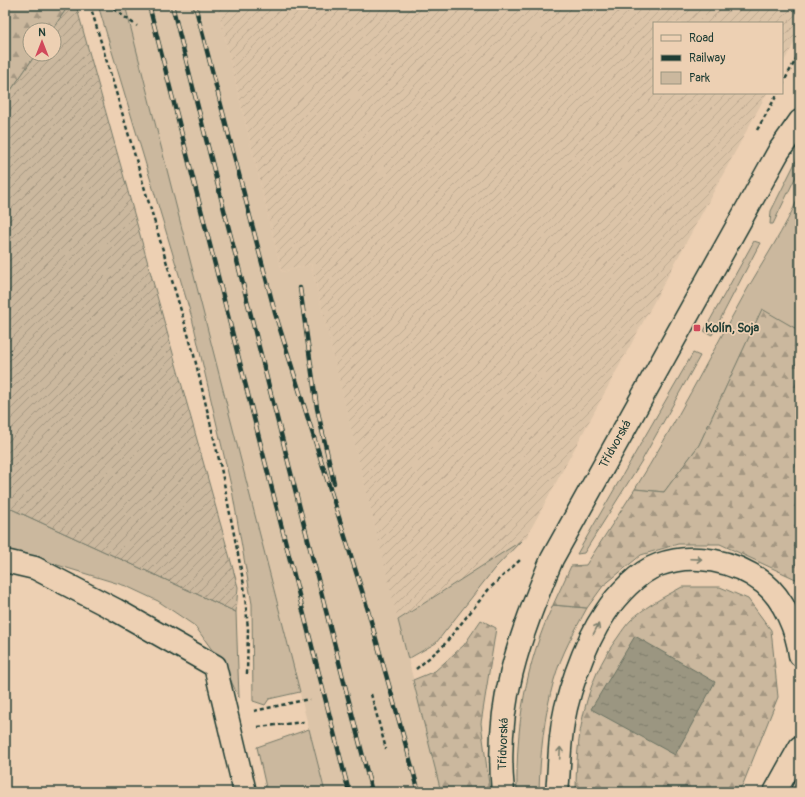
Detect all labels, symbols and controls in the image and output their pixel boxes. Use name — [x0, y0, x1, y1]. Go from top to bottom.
north arrow — [22, 22, 62, 62]
legend — [653, 22, 783, 94]
text: N — [38, 26, 46, 39]
text: Road — [689, 31, 714, 46]
text: Railway — [689, 51, 725, 66]
text: Park — [689, 71, 710, 86]
place label: Kolín, Soja — [705, 321, 760, 336]
marker: Kolín, Soja — [692, 323, 702, 333]
street label: Třídvorská — [596, 417, 635, 471]
one-way arrow — [689, 555, 702, 563]
one-way arrow — [593, 624, 600, 636]
street label: Třídvorská — [495, 717, 512, 771]
one-way arrow — [556, 747, 563, 760]

